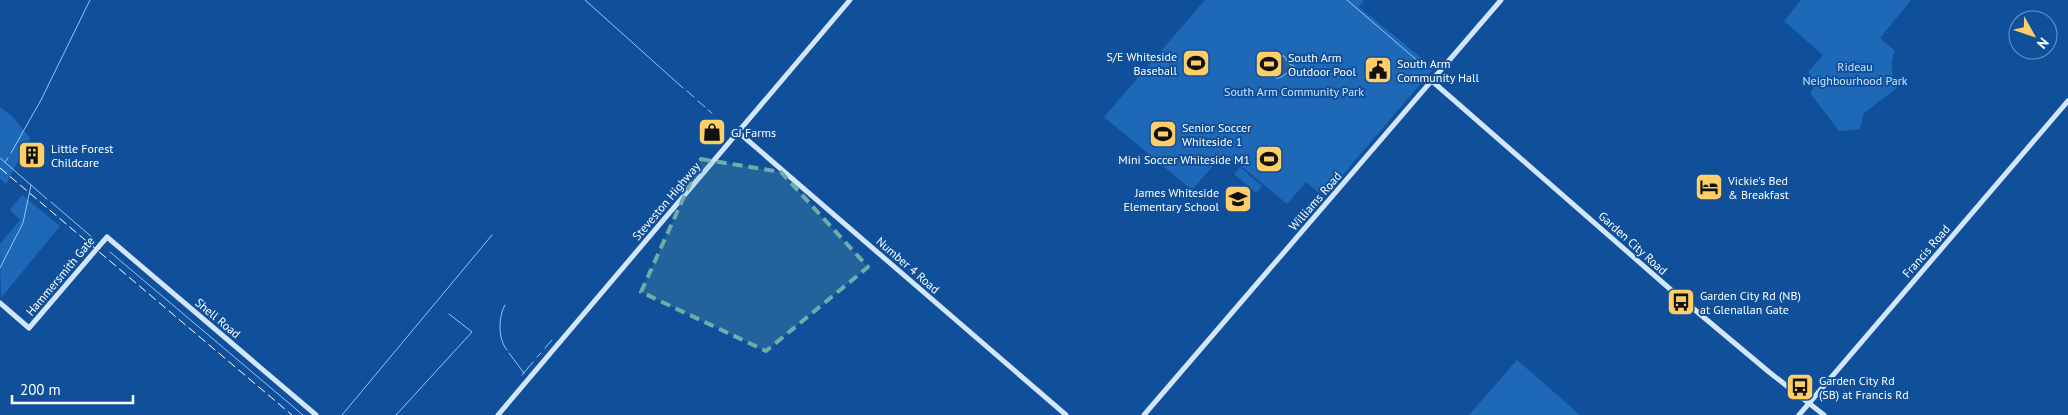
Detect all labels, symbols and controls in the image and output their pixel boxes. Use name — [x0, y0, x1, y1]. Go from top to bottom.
north arrow — [2008, 10, 2058, 60]
text: N — [2033, 34, 2053, 53]
sports icon: S/E Whiteside Baseball — [1181, 48, 1211, 78]
place label: S/E Whiteside Baseball — [1106, 49, 1177, 78]
sports icon: South Arm Outdoor Pool — [1254, 49, 1284, 79]
place label: South Arm Outdoor Pool — [1288, 50, 1356, 79]
public building icon: South Arm Community Hall — [1363, 55, 1393, 85]
place label: South Arm Community Hall — [1397, 56, 1480, 85]
park label: Rideau Neighbourhood Park — [1802, 59, 1908, 88]
park label: South Arm Community Park — [1224, 84, 1364, 99]
shop icon: GJ Farms — [697, 117, 727, 147]
sports icon: Senior Soccer Whiteside 1 — [1148, 119, 1178, 149]
place label: Senior Soccer Whiteside 1 — [1182, 120, 1251, 149]
place label: GJ Farms — [731, 125, 776, 140]
building icon: Little Forest Childcare — [17, 140, 47, 170]
place label: Little Forest Childcare — [51, 141, 113, 170]
sports icon: Mini Soccer Whiteside M1 — [1254, 144, 1284, 174]
place label: Mini Soccer Whiteside M1 — [1118, 152, 1250, 167]
street label: Steveston Highway — [629, 158, 703, 243]
street label: Williams Road — [1285, 169, 1345, 233]
hotel icon: Vickie's Bed & Breakfast — [1694, 172, 1724, 202]
place label: Vickie's Bed & Breakfast — [1727, 173, 1789, 202]
school or university icon: James Whiteside Elementary School — [1223, 184, 1253, 214]
place label: James Whiteside Elementary School — [1123, 185, 1219, 214]
street label: Garden City Road — [1595, 208, 1671, 278]
street label: Francis Road — [1899, 222, 1953, 280]
street label: Hammersmith Gate — [22, 233, 98, 319]
street label: Number 4 Road — [873, 233, 943, 297]
bus stop icon: Garden City Rd (NB) at Glenallan Gate — [1666, 287, 1696, 317]
place label: Garden City Rd (NB) at Glenallan Gate — [1700, 288, 1801, 317]
street label: Shell Road — [192, 295, 244, 341]
scale bar — [12, 372, 134, 404]
bus stop icon: Garden City Rd (SB) at Francis Rd — [1785, 372, 1815, 402]
place label: Garden City Rd (SB) at Francis Rd — [1819, 373, 1909, 402]
text: 200 m — [20, 380, 61, 399]

